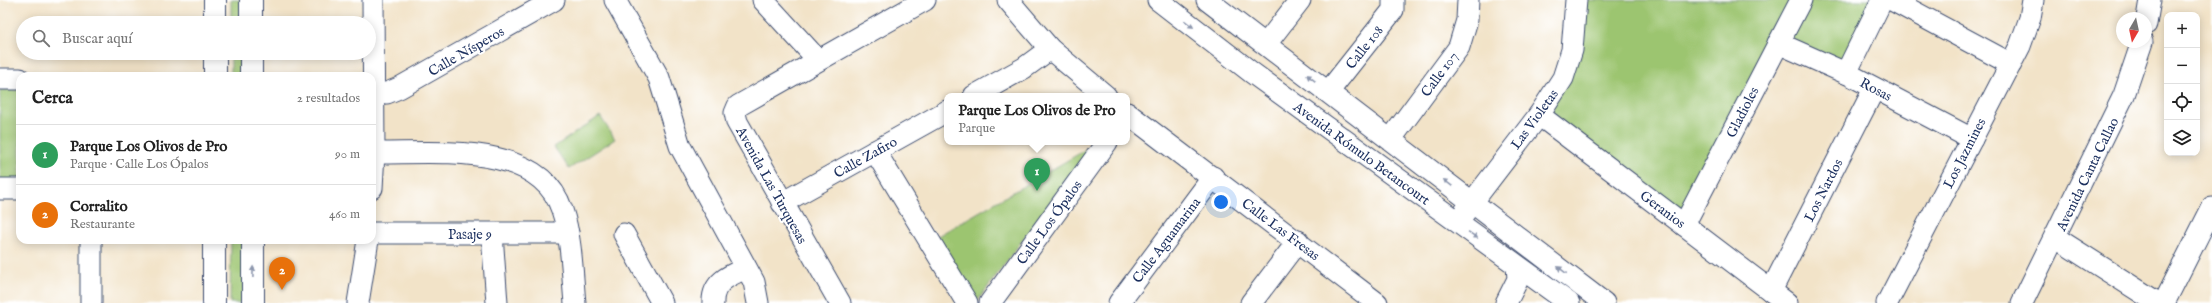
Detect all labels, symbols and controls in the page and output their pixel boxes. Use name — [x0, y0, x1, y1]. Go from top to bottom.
north arrow — [2116, 12, 2152, 48]
map controls — [2164, 12, 2200, 156]
button: + — [2164, 12, 2200, 48]
search box — [16, 16, 376, 60]
one-way arrow — [1184, 20, 1194, 28]
street label: Calle 108 — [1342, 22, 1387, 73]
street label: Calle Nísperos — [425, 23, 508, 81]
icon: search — [30, 27, 52, 49]
text: Buscar aquí — [62, 29, 132, 48]
street label: Calle 107 — [1417, 48, 1462, 101]
button: − — [2164, 48, 2200, 84]
one-way arrow — [1305, 74, 1316, 82]
street label: Rosas — [1856, 74, 1895, 106]
street label: Gladioles — [1722, 84, 1763, 141]
button: locate — [2164, 84, 2200, 120]
street label: Las Violetas — [1507, 86, 1563, 153]
text: Cerca — [32, 88, 73, 109]
text: 2 resultados — [297, 90, 360, 107]
popup — [944, 93, 1130, 145]
street label: Avenida Rómulo Betancourt — [1289, 98, 1433, 210]
text: Parque Los Olivos de Pro — [958, 101, 1116, 120]
street label: Avenida Canta Callao — [2052, 114, 2123, 235]
street label: Los Jazmines — [1939, 115, 1990, 192]
text: Parque — [958, 120, 995, 137]
button: layers — [2164, 120, 2200, 156]
street label: Avenida Las Turquesas — [731, 123, 811, 247]
street label: Calle Zafiro — [831, 133, 901, 183]
text: Parque Los Olivos de Pro — [70, 137, 227, 156]
text: 1 — [43, 146, 47, 163]
text: 90 m — [335, 146, 360, 163]
text: Parque · Calle Los Ópalos — [70, 156, 209, 173]
street label: Los Nardos — [1800, 156, 1847, 225]
pin: 1 — [1024, 158, 1050, 191]
street label: Calle Los Ópalos — [1012, 176, 1087, 268]
one-way arrow — [1442, 178, 1453, 187]
street label: Geranios — [1636, 187, 1689, 233]
your location — [1211, 192, 1231, 212]
street label: Calle Aguamarina — [1129, 193, 1205, 287]
street label: Calle Las Fresas — [1238, 195, 1323, 265]
text: Corralito — [70, 197, 128, 216]
text: 2 — [42, 206, 48, 223]
text: 460 m — [329, 206, 360, 223]
text: Restaurante — [70, 216, 135, 233]
street label: Pasaje 9 — [448, 226, 492, 244]
one-way arrow — [1468, 231, 1478, 239]
pin: 2 — [269, 257, 295, 290]
one-way arrow — [250, 265, 256, 278]
one-way arrow — [1556, 266, 1567, 275]

